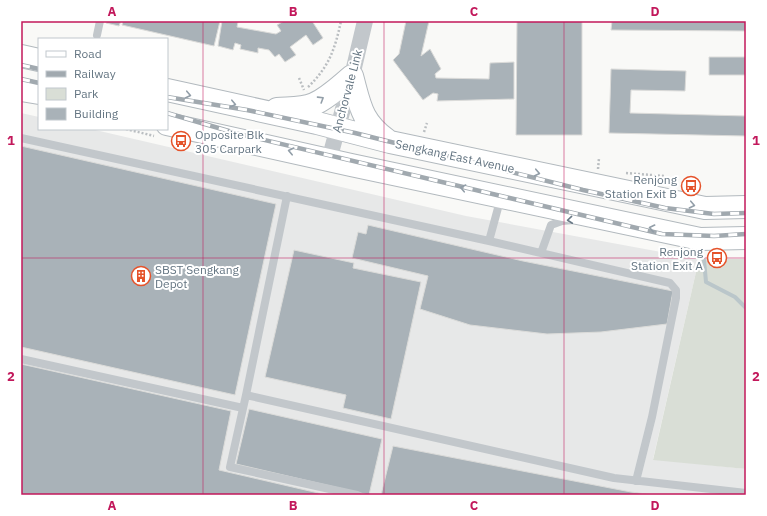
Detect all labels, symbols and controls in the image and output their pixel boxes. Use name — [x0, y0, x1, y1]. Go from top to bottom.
text: A — [108, 3, 117, 20]
text: B — [289, 3, 298, 20]
text: C — [470, 3, 479, 20]
text: D — [650, 3, 660, 20]
legend — [38, 38, 168, 130]
text: Road — [74, 46, 102, 61]
street label: Anchorvale Link — [329, 47, 366, 134]
text: Railway — [74, 66, 116, 81]
text: Park — [74, 86, 99, 101]
one-way arrow — [185, 90, 191, 98]
one-way arrow — [317, 97, 324, 104]
one-way arrow — [230, 100, 236, 108]
text: Building — [74, 106, 119, 121]
place label: Opposite Blk 305 Carpark — [195, 127, 265, 156]
bus stop icon: Opposite Blk 305 Carpark — [170, 130, 192, 152]
text: 1 — [7, 132, 15, 149]
text: 1 — [752, 132, 760, 149]
street label: Sengkang East Avenue — [394, 136, 516, 176]
one-way arrow — [287, 148, 294, 156]
one-way arrow — [534, 169, 541, 177]
place label: Renjong Station Exit B — [605, 172, 678, 201]
bus stop icon: Renjong Station Exit B — [680, 175, 702, 197]
one-way arrow — [460, 185, 466, 193]
one-way arrow — [689, 201, 695, 209]
one-way arrow — [567, 216, 573, 225]
one-way arrow — [649, 224, 655, 232]
place label: Renjong Station Exit A — [631, 244, 704, 273]
bus stop icon: Renjong Station Exit A — [706, 247, 728, 269]
place label: SBST Sengkang Depot — [155, 262, 240, 291]
building icon: SBST Sengkang Depot — [130, 265, 152, 287]
text: 2 — [7, 368, 15, 385]
text: 2 — [752, 368, 760, 385]
text: A — [108, 497, 117, 514]
text: B — [289, 497, 298, 514]
text: C — [470, 497, 479, 514]
text: D — [650, 497, 660, 514]

